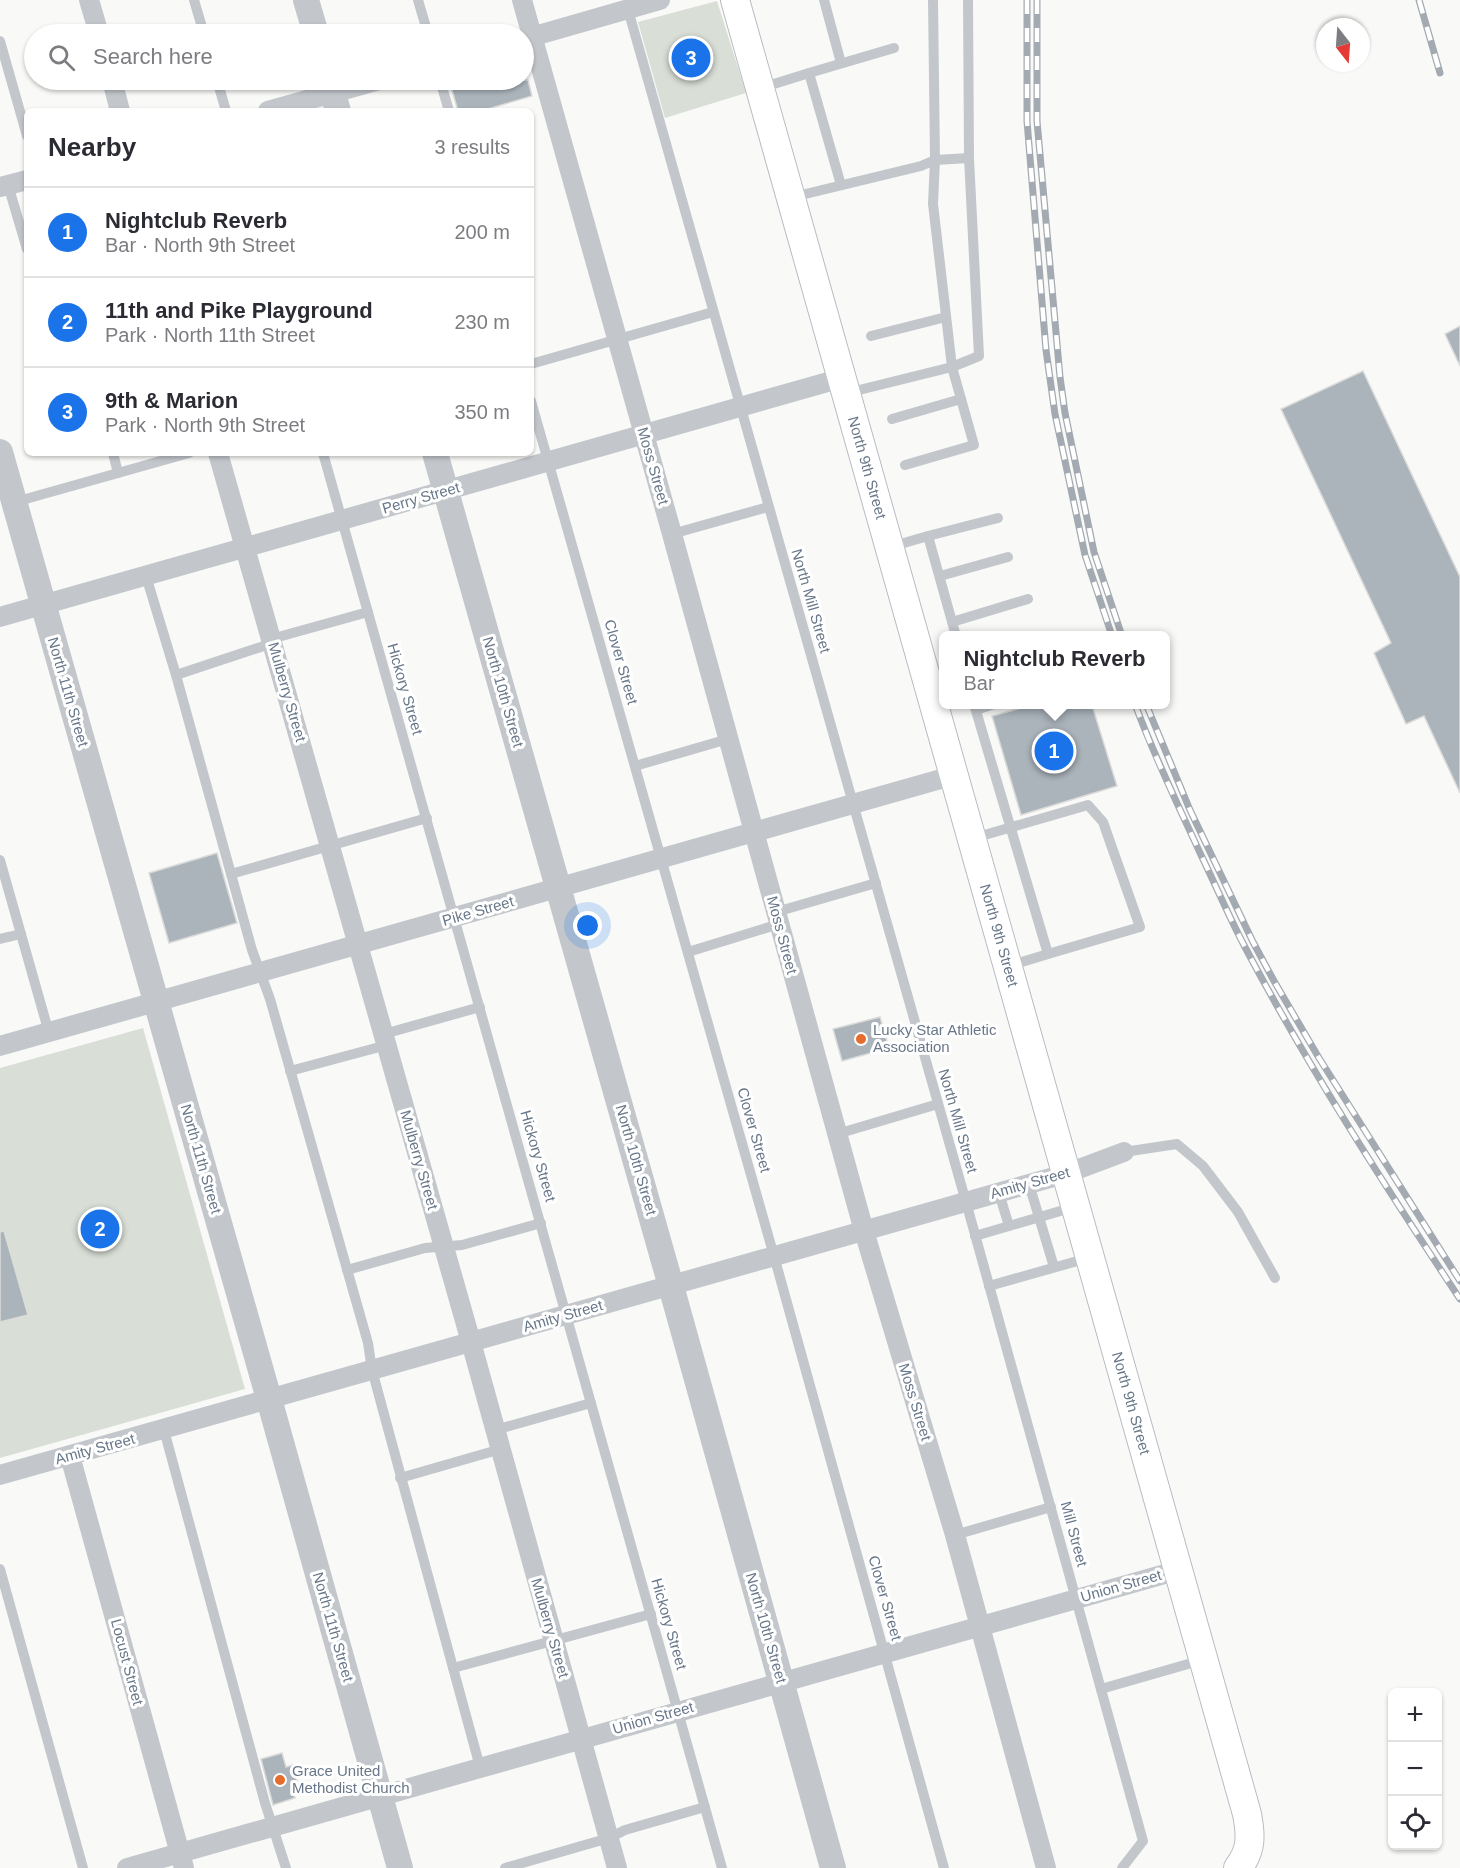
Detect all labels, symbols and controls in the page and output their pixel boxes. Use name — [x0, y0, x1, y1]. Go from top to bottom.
north arrow — [1316, 18, 1370, 72]
search box — [24, 24, 534, 90]
pin: 3 — [672, 36, 710, 80]
icon: search — [45, 41, 78, 74]
text: Search here — [93, 44, 213, 69]
text: Nearby — [48, 132, 136, 162]
text: 3 results — [434, 136, 510, 158]
text: Nightclub Reverb — [105, 208, 287, 233]
text: 1 — [62, 221, 73, 243]
text: 200 m — [454, 221, 510, 243]
text: Bar · North 9th Street — [105, 234, 295, 256]
text: 11th and Pike Playground — [105, 298, 373, 323]
text: 2 — [62, 311, 73, 333]
text: 230 m — [454, 311, 510, 333]
text: Park · North 11th Street — [105, 324, 315, 346]
text: 9th & Marion — [105, 388, 238, 413]
text: 3 — [62, 401, 73, 423]
text: 350 m — [454, 401, 510, 423]
text: Park · North 9th Street — [105, 414, 305, 436]
street label: North 9th Street — [845, 414, 890, 522]
street label: Moss Street — [634, 425, 673, 507]
street label: Perry Street — [380, 478, 462, 517]
street label: North Mill Street — [788, 547, 835, 656]
street label: Clover Street — [601, 617, 642, 707]
popup — [939, 631, 1170, 709]
street label: North 11th Street — [45, 635, 92, 749]
street label: North 10th Street — [480, 635, 528, 750]
street label: Mulberry Street — [265, 640, 310, 744]
street label: Hickory Street — [384, 641, 427, 737]
text: Nightclub Reverb — [963, 646, 1146, 671]
text: Bar — [963, 672, 995, 694]
pin: 1 — [1034, 728, 1074, 774]
street label: North 9th Street — [977, 882, 1022, 989]
street label: Pike Street — [440, 892, 516, 929]
street label: Moss Street — [764, 894, 801, 977]
your location — [573, 911, 602, 940]
place label: Lucky Star Athletic Association — [873, 1021, 997, 1055]
marker: Lucky Star Athletic Association — [854, 1032, 868, 1046]
street label: North Mill Street — [935, 1067, 982, 1176]
street label: Clover Street — [734, 1085, 775, 1175]
street label: North 11th Street — [178, 1102, 225, 1216]
street label: North 10th Street — [613, 1103, 661, 1218]
street label: Mulberry Street — [397, 1108, 442, 1212]
street label: Hickory Street — [517, 1108, 560, 1204]
street label: Amity Street — [988, 1163, 1072, 1202]
pin: 2 — [80, 1206, 120, 1252]
street label: Amity Street — [521, 1296, 605, 1335]
street label: North 9th Street — [1109, 1350, 1154, 1457]
street label: Moss Street — [896, 1361, 936, 1443]
street label: Amity Street — [53, 1430, 137, 1467]
street label: Mill Street — [1058, 1499, 1092, 1569]
street label: Clover Street — [865, 1553, 906, 1643]
street label: Union Street — [1078, 1566, 1164, 1605]
street label: North 11th Street — [310, 1570, 357, 1684]
street label: North 10th Street — [743, 1571, 791, 1686]
street label: Mulberry Street — [528, 1576, 573, 1680]
street label: Hickory Street — [648, 1576, 691, 1672]
street label: Locust Street — [108, 1617, 147, 1708]
map controls — [1388, 1688, 1442, 1850]
button: + — [1388, 1688, 1442, 1742]
street label: Union Street — [610, 1698, 696, 1737]
button: − — [1388, 1742, 1442, 1796]
place label: Grace United Methodist Church — [292, 1762, 410, 1796]
marker: Grace United Methodist Church — [273, 1773, 287, 1787]
button: locate — [1388, 1796, 1442, 1850]

